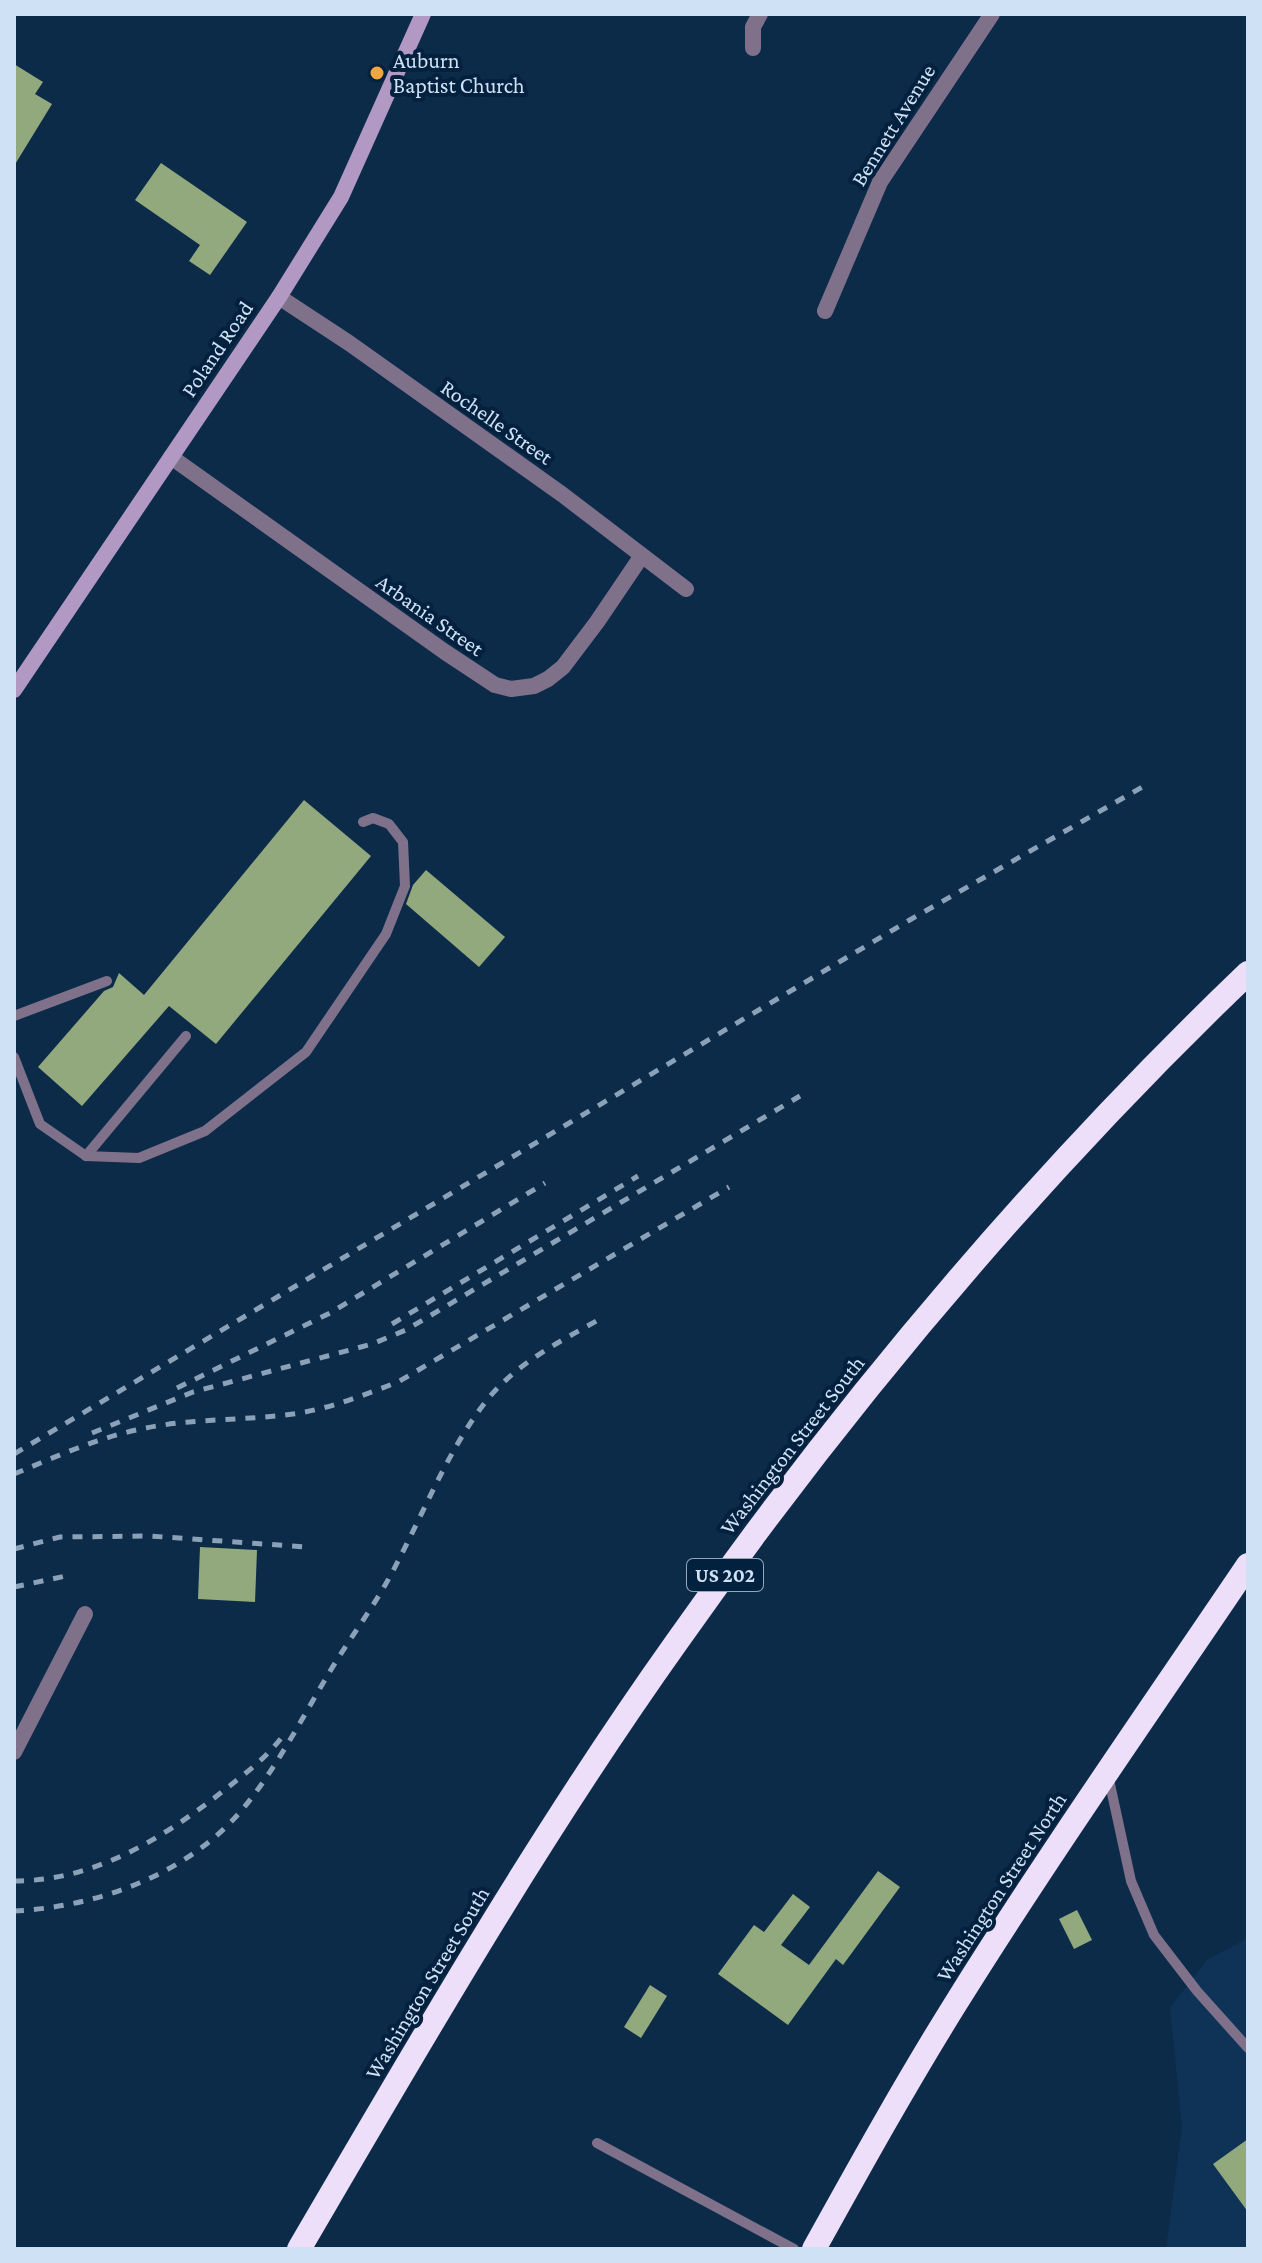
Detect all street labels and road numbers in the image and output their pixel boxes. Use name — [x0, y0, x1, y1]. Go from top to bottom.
street label: Bennett Avenue — [846, 60, 940, 190]
street label: Poland Road — [176, 296, 258, 401]
street label: Rochelle Street — [436, 374, 558, 470]
street label: Arbania Street — [372, 569, 489, 662]
street label: Washington Street South — [715, 1351, 870, 1539]
road number: US 202 — [687, 1559, 763, 1591]
street label: Washington Street North — [931, 1788, 1071, 1986]
street label: Washington Street South — [360, 1882, 494, 2084]

